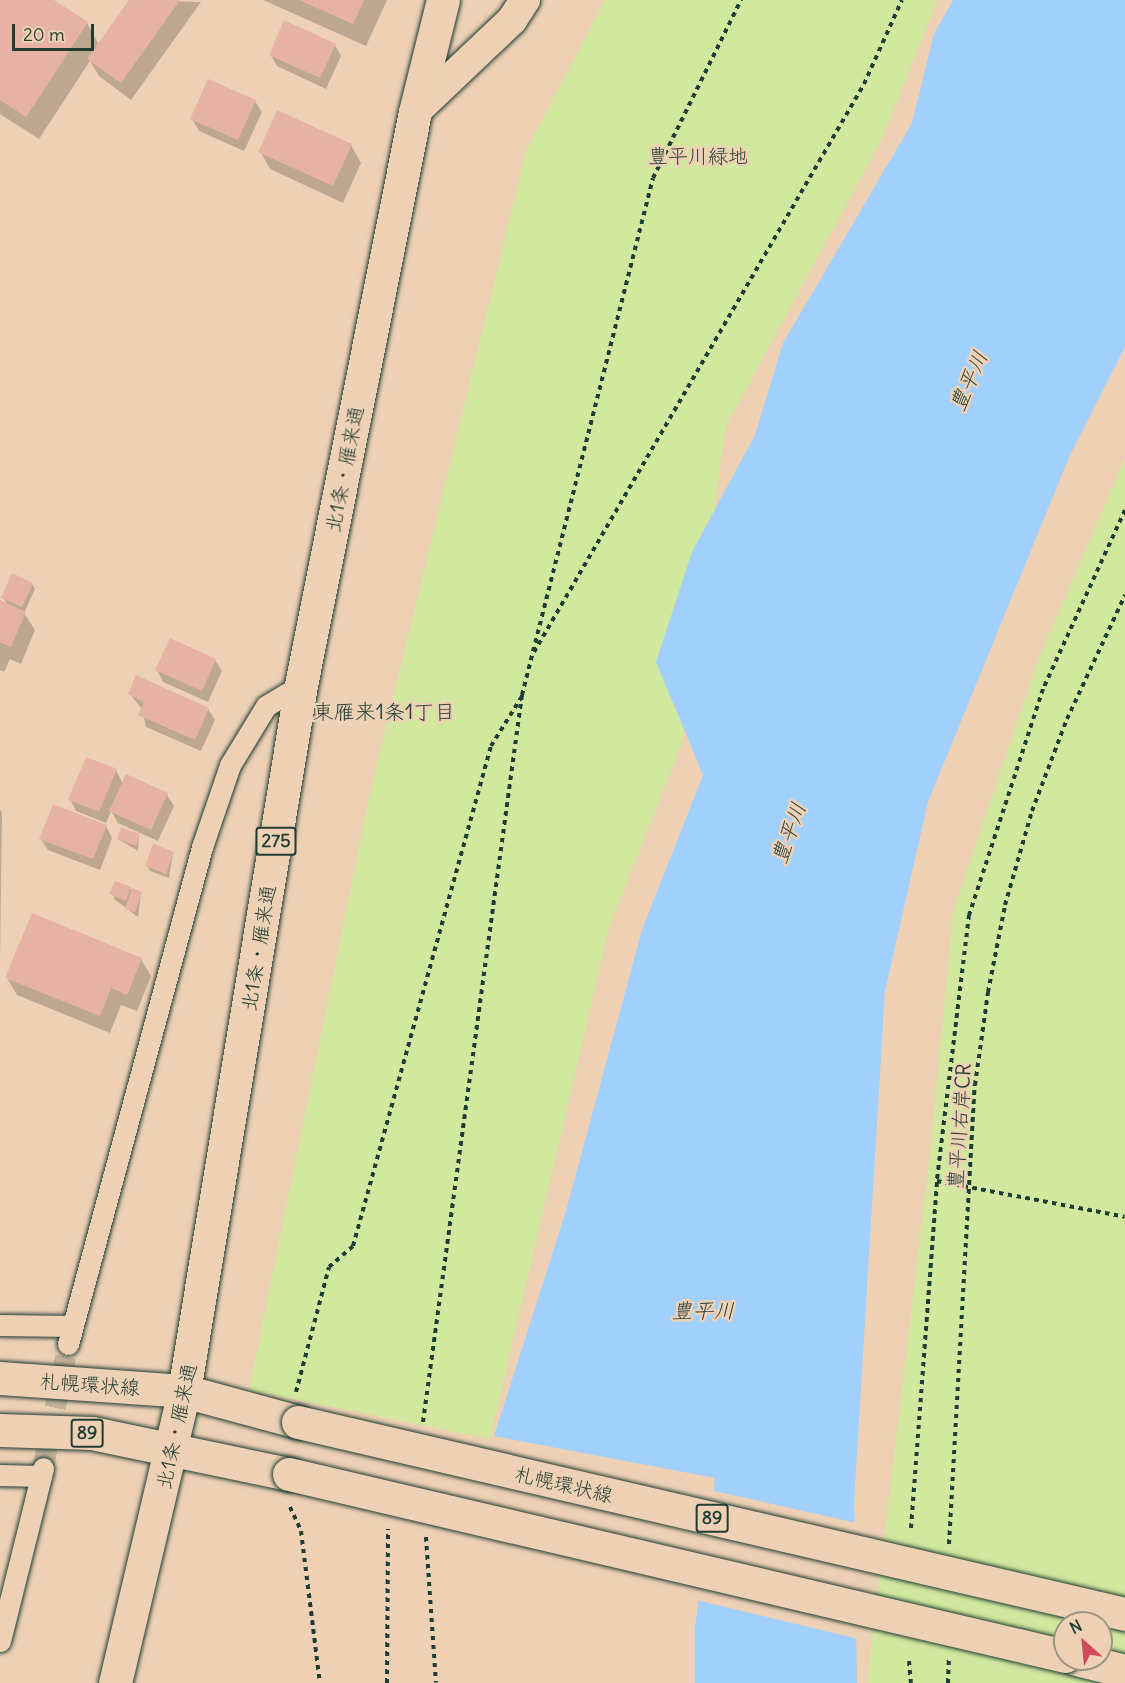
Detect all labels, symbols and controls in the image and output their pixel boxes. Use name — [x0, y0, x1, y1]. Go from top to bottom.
scale bar — [15, 12, 98, 50]
text: 20 m — [23, 23, 65, 46]
park label: 豊平川緑地 — [648, 143, 748, 167]
water label: 豊平川 — [945, 347, 993, 415]
street label: 北1条・雁来通 — [320, 404, 368, 534]
district label: 東雁来1条1丁目 — [313, 699, 455, 725]
water label: 豊平川 — [766, 799, 812, 867]
road number: 275 — [255, 826, 297, 856]
street label: 北1条・雁来通 — [236, 883, 280, 1013]
street label: 豊平川右岸CR — [943, 1062, 975, 1190]
water label: 豊平川 — [672, 1298, 734, 1324]
street label: 北1条・雁来通 — [151, 1361, 201, 1491]
street label: 札幌環状線 — [39, 1369, 141, 1399]
road number: 89 — [70, 1418, 104, 1448]
street label: 札幌環状線 — [513, 1461, 615, 1507]
road number: 89 — [696, 1503, 728, 1533]
north arrow — [1053, 1611, 1113, 1671]
text: N — [1066, 1615, 1085, 1638]

